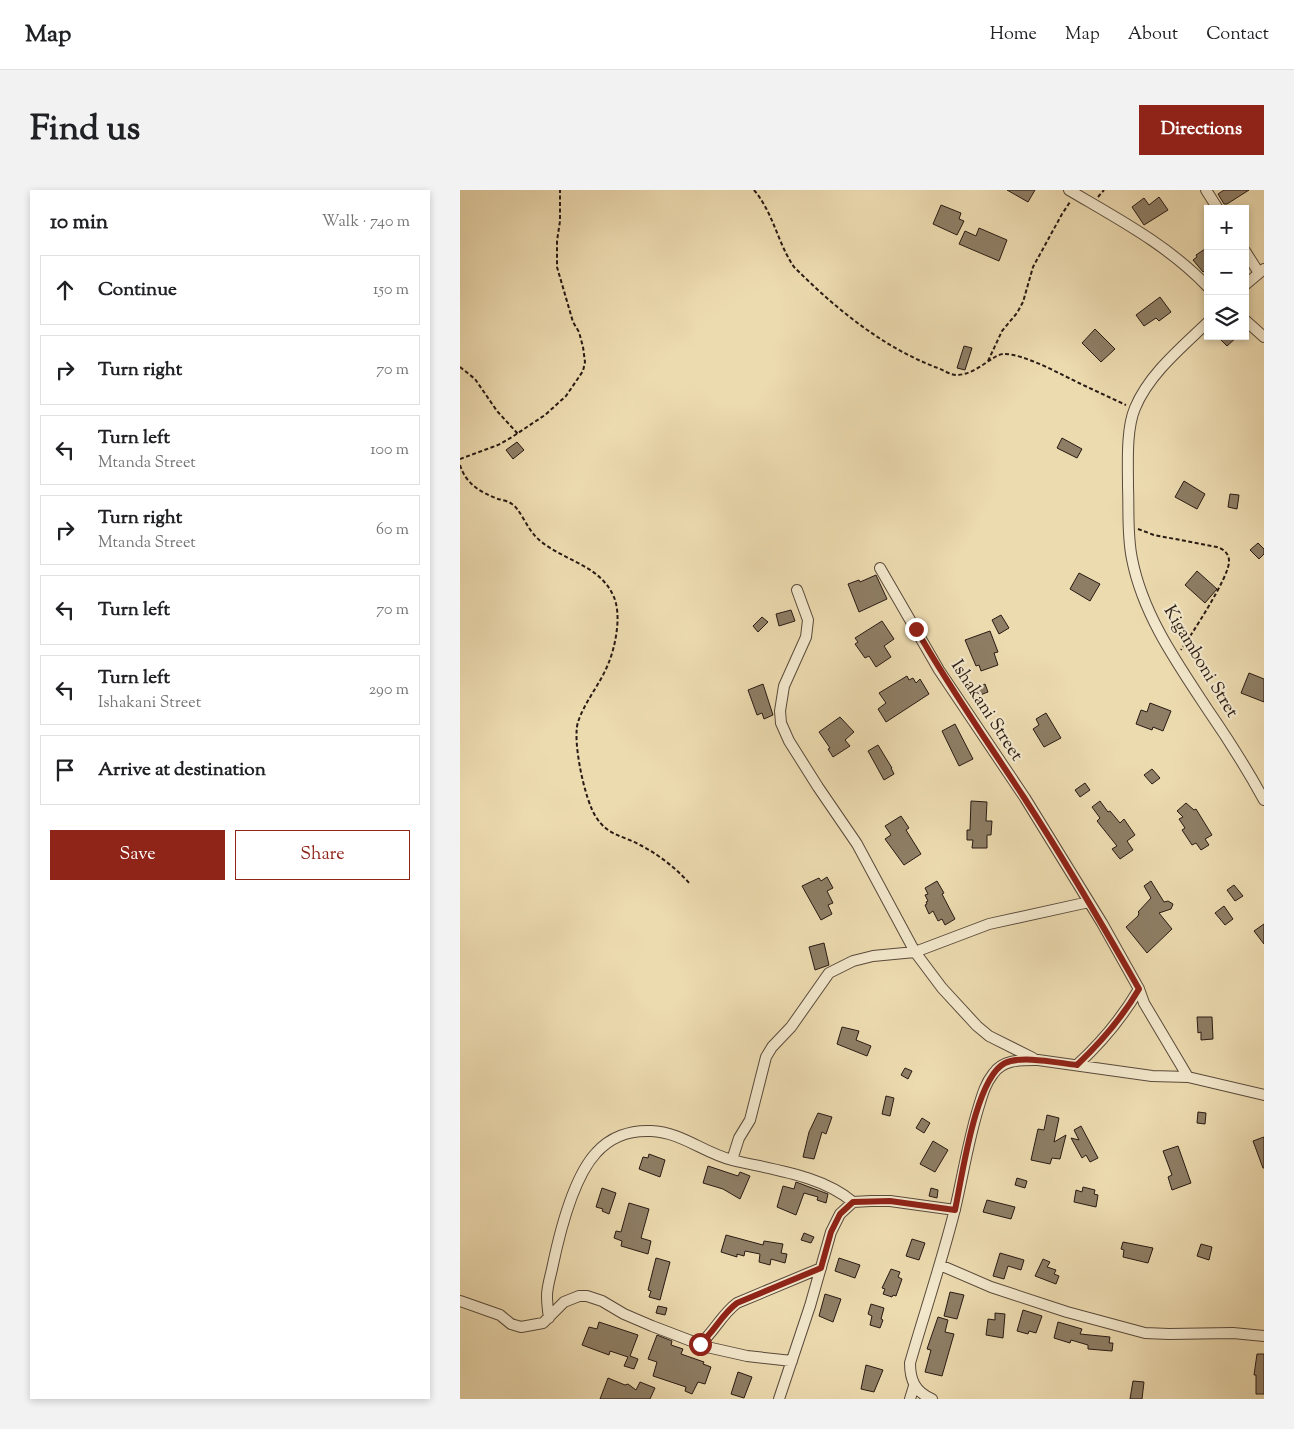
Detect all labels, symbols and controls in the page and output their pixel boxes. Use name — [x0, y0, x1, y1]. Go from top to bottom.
text: Map — [25, 18, 71, 52]
text: Home — [990, 22, 1037, 48]
text: Map — [1065, 22, 1100, 48]
text: About — [1128, 22, 1178, 48]
text: Contact — [1206, 22, 1269, 48]
text: Find us — [30, 105, 140, 156]
button: Directions — [1139, 105, 1264, 155]
map controls — [1204, 205, 1249, 340]
button: + — [1204, 205, 1249, 250]
text: 10 min — [50, 208, 108, 238]
text: Walk · 740 m — [322, 211, 410, 234]
button: − — [1204, 250, 1249, 295]
icon: ahead — [51, 276, 79, 304]
text: Continue — [98, 277, 177, 304]
text: 150 m — [373, 279, 409, 302]
button: layers — [1204, 295, 1249, 340]
icon: right — [51, 356, 79, 384]
text: Turn right — [98, 357, 182, 384]
text: 70 m — [376, 359, 409, 382]
text: Turn left — [98, 425, 170, 452]
icon: left — [51, 436, 79, 464]
text: 100 m — [370, 439, 409, 462]
text: Mtanda Street — [98, 452, 196, 475]
text: Turn right — [98, 505, 182, 532]
icon: right — [51, 516, 79, 544]
text: 60 m — [376, 519, 409, 542]
text: Mtanda Street — [98, 532, 196, 555]
icon: left — [51, 596, 79, 624]
text: Turn left — [98, 597, 170, 624]
text: 70 m — [376, 599, 409, 622]
street label: Kigamboni Stret — [1156, 601, 1244, 723]
route end — [905, 618, 928, 641]
street label: Ishakani Street — [944, 655, 1028, 767]
text: Turn left — [98, 665, 170, 692]
icon: left — [51, 676, 79, 704]
text: 290 m — [369, 679, 409, 702]
text: Ishakani Street — [98, 692, 201, 715]
icon: arrive — [51, 756, 79, 784]
text: Arrive at destination — [98, 757, 266, 784]
button: Save — [50, 830, 225, 880]
button: Share — [235, 830, 410, 880]
route start — [689, 1333, 712, 1356]

